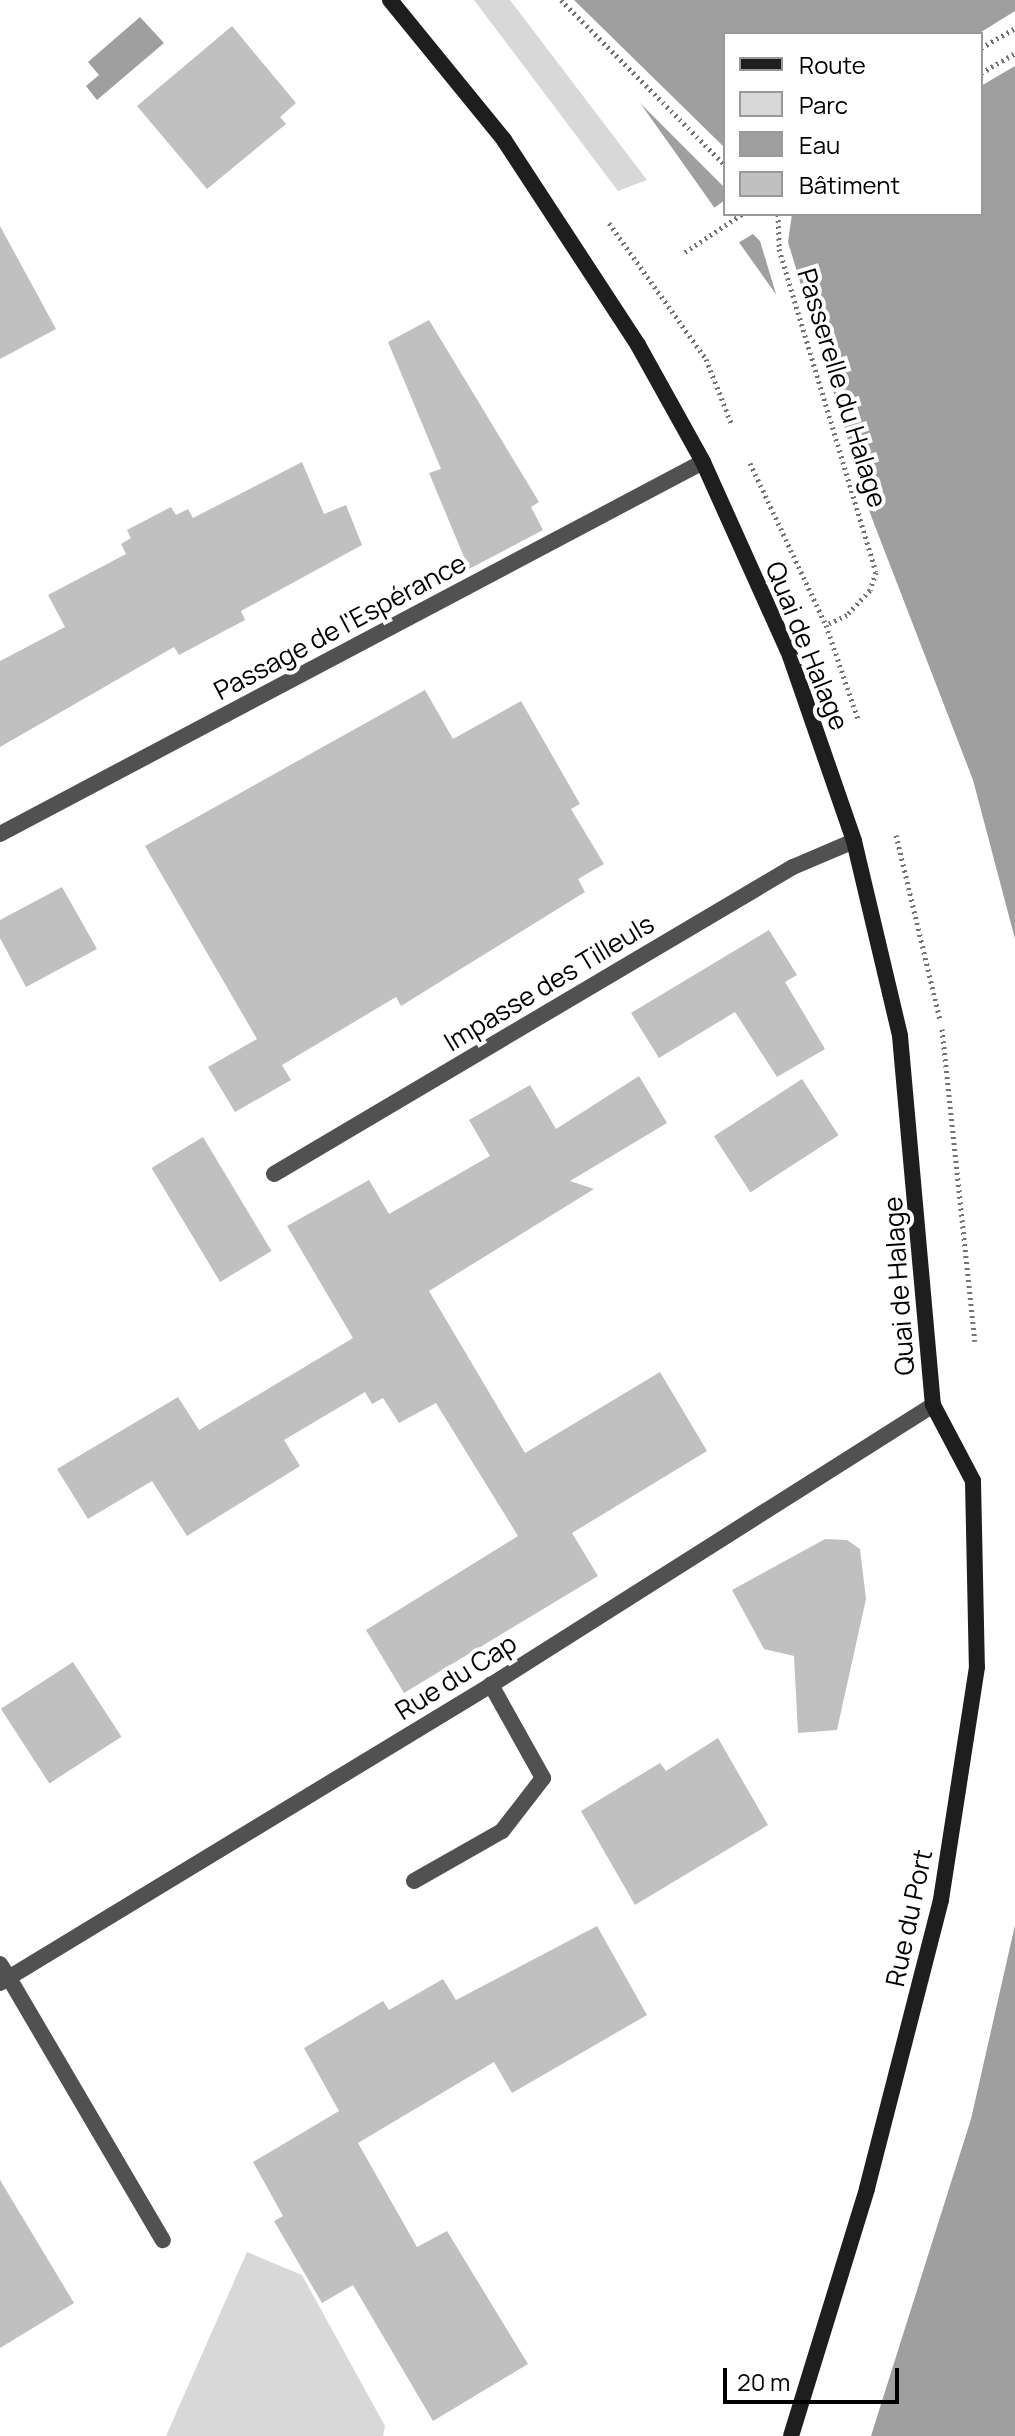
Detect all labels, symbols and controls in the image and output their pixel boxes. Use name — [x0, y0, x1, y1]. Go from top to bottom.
legend — [723, 32, 983, 216]
text: Route — [799, 48, 866, 81]
text: Parc — [799, 88, 848, 121]
text: Eau — [799, 128, 840, 161]
text: Bâtiment — [799, 168, 900, 201]
street label: Passerelle du Halage — [791, 265, 893, 511]
street label: Passage de l'Espérance — [209, 547, 471, 707]
street label: Quai de Halage — [759, 557, 855, 735]
street label: Impasse des Tilleuls — [438, 908, 660, 1058]
street label: Quai de Halage — [877, 1196, 921, 1376]
street label: Rue du Cap — [390, 1628, 522, 1726]
street label: Rue du Port — [879, 1847, 939, 1989]
scale bar — [727, 2352, 903, 2402]
text: 20 m — [737, 2365, 790, 2398]

